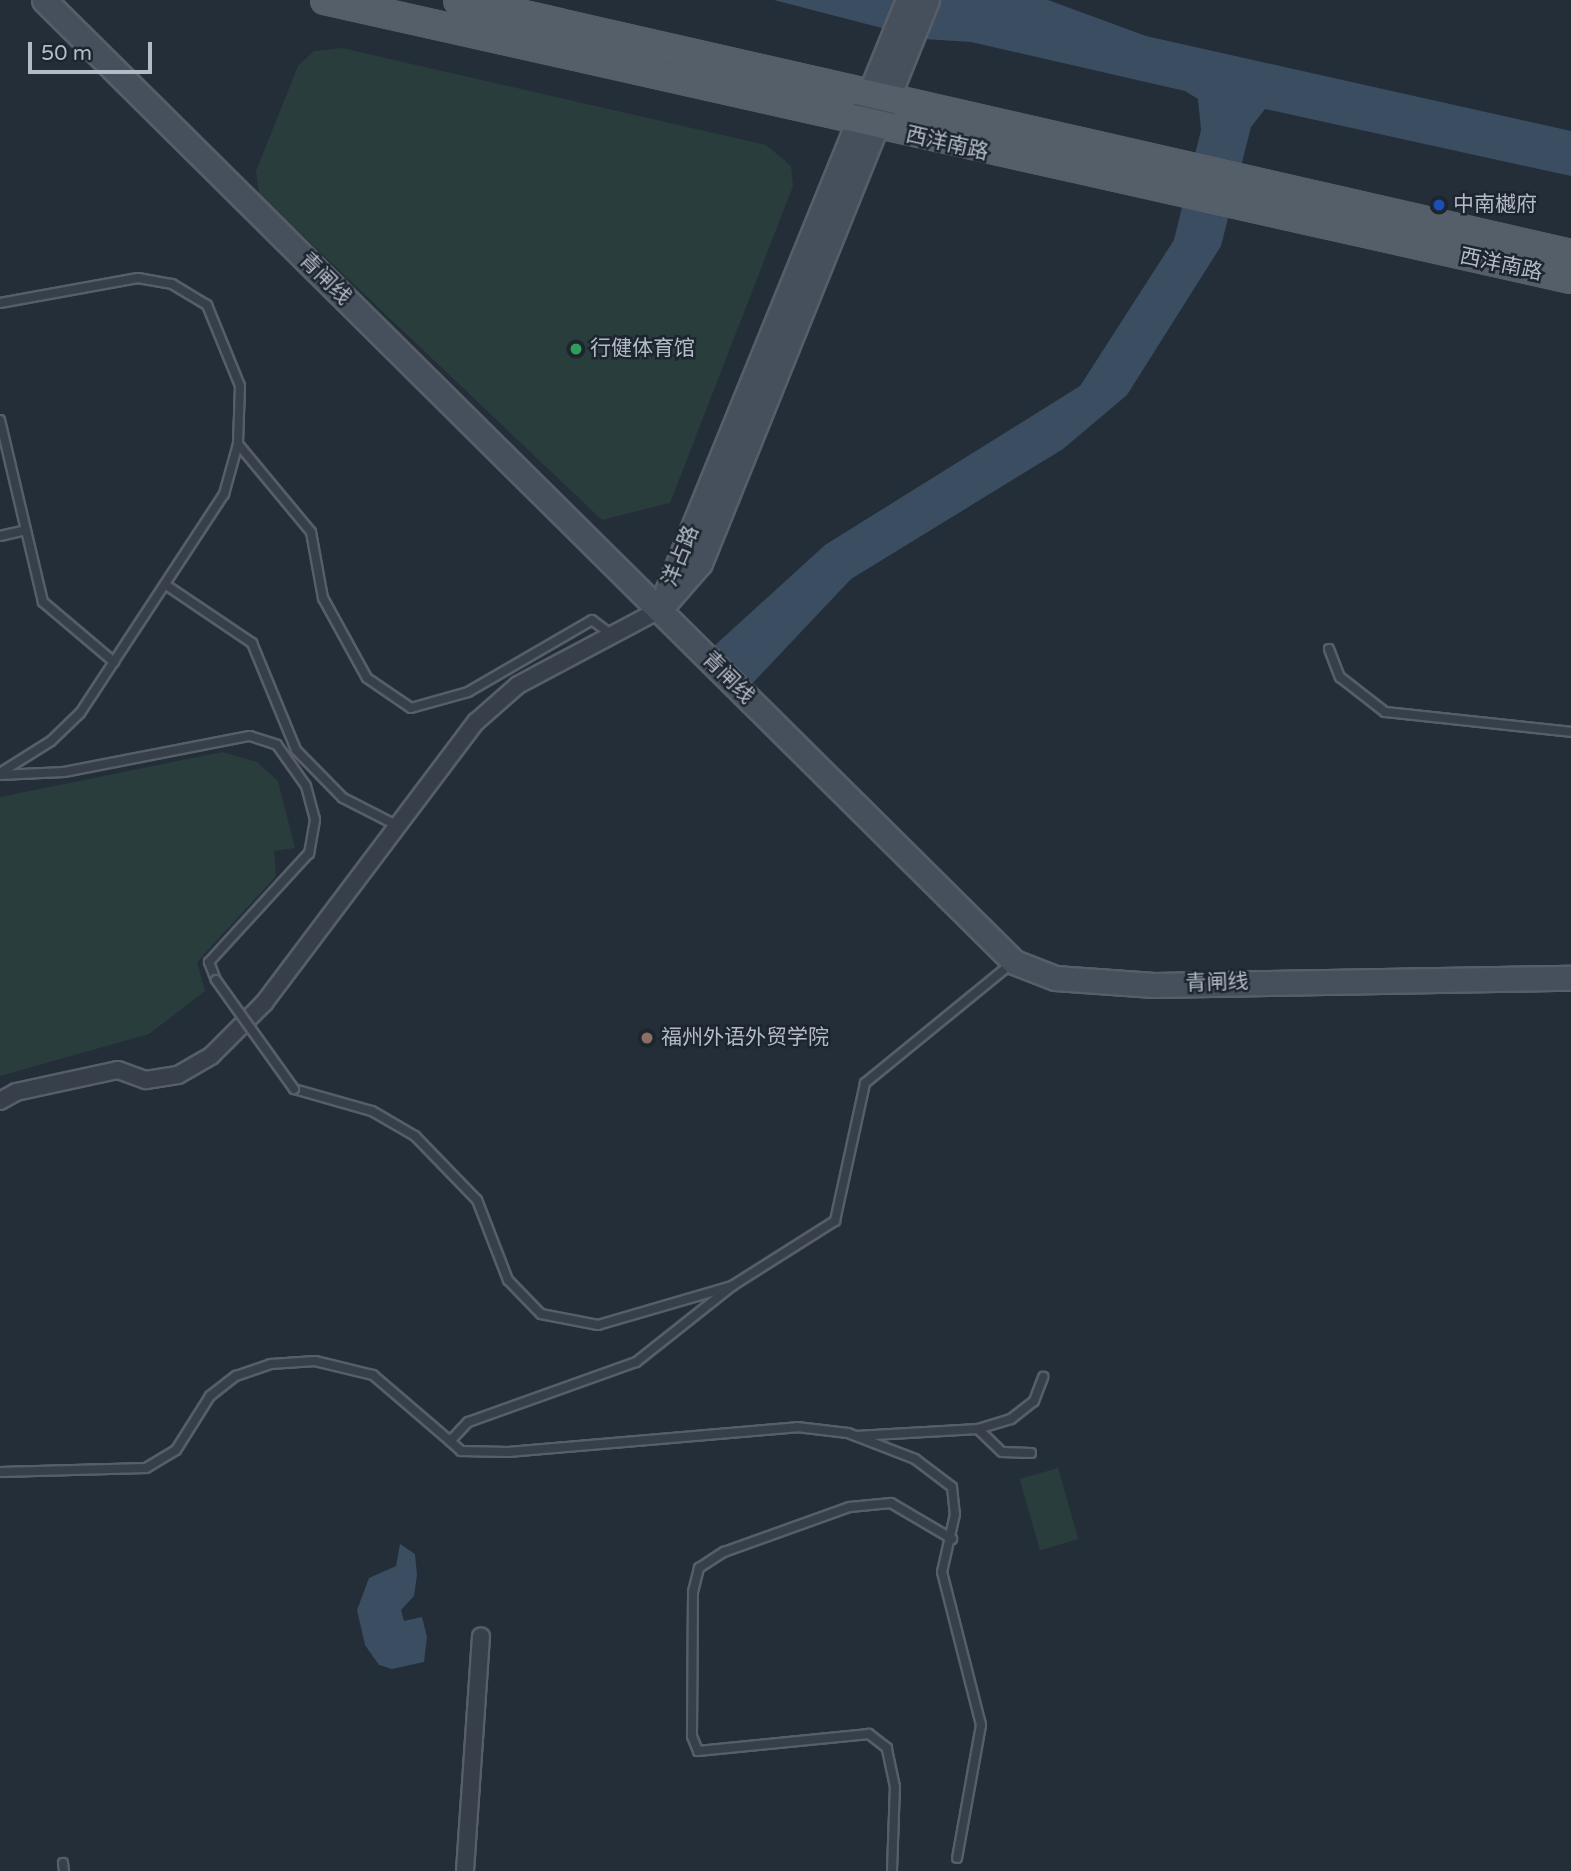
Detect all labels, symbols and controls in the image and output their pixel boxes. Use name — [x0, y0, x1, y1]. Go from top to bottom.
scale bar — [32, 28, 156, 72]
text: 50 m — [41, 41, 92, 66]
street label: 西洋南路 — [903, 122, 991, 166]
place label: 中南樾府 — [1453, 192, 1537, 218]
marker: 中南樾府 — [1431, 197, 1447, 213]
street label: 西洋南路 — [1457, 244, 1545, 286]
street label: 青闸线 — [294, 248, 356, 310]
place label: 行健体育馆 — [590, 336, 695, 362]
marker: 行健体育馆 — [568, 341, 584, 357]
street label: 洋占路 — [658, 522, 704, 590]
street label: 青闸线 — [697, 647, 759, 709]
street label: 青闸线 — [1185, 969, 1249, 997]
place label: 福州外语外贸学院 — [661, 1025, 829, 1051]
marker: 福州外语外贸学院 — [639, 1030, 655, 1046]

